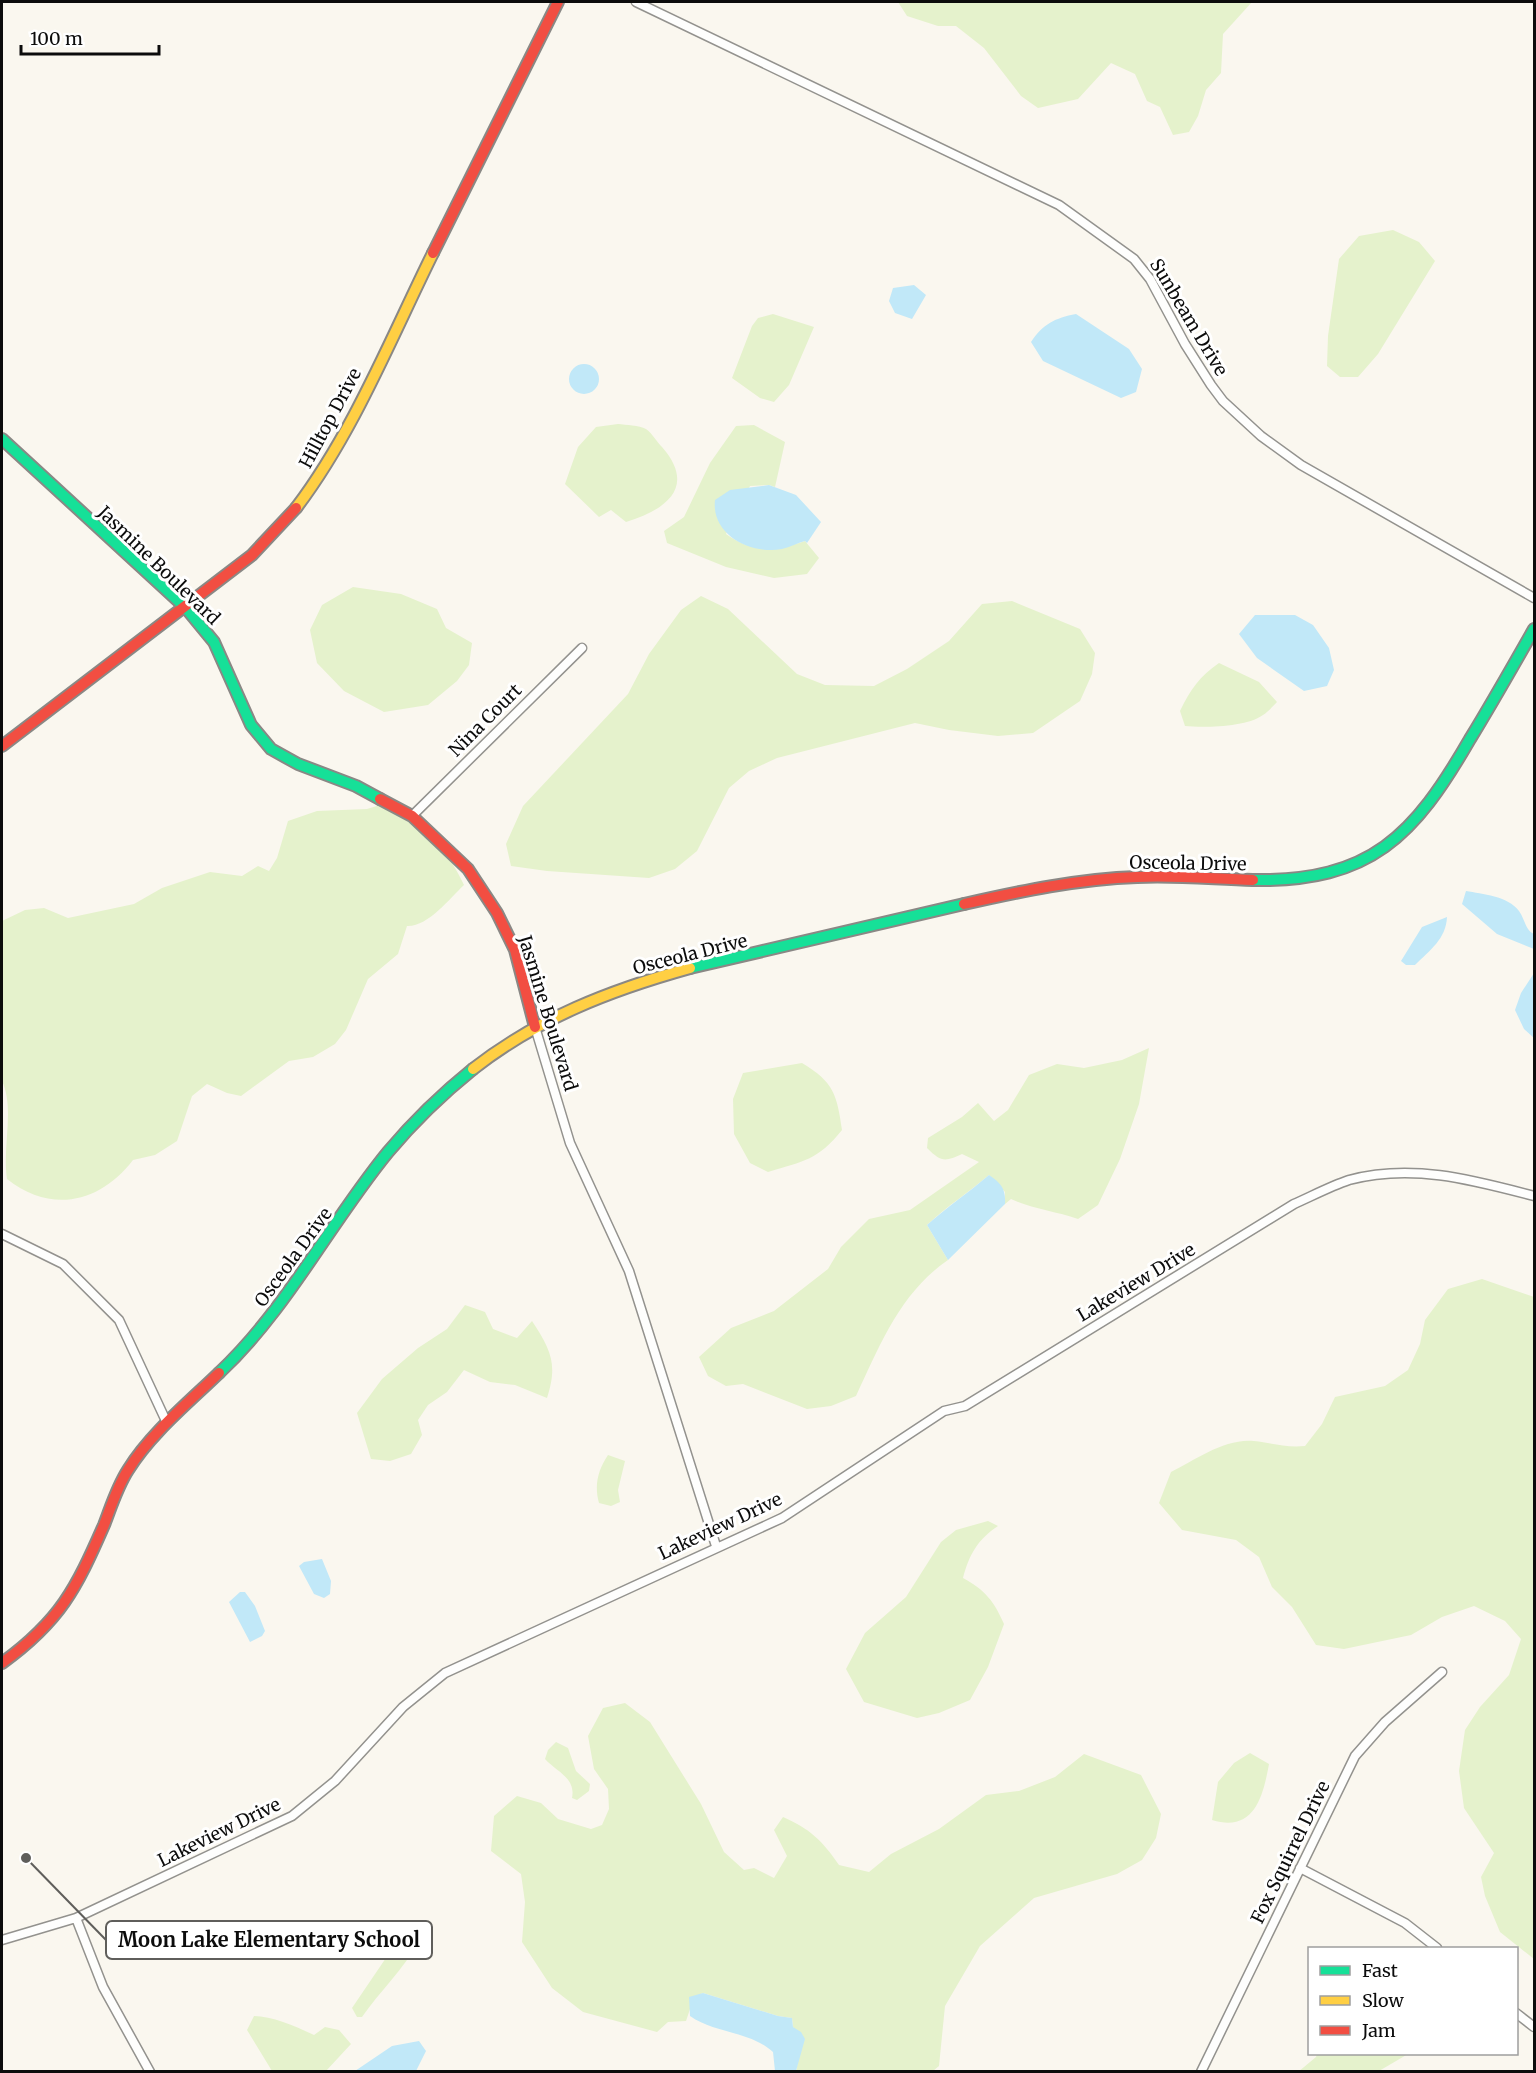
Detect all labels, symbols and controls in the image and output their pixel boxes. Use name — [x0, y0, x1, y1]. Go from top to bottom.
scale bar — [21, 18, 159, 56]
text: 100 m — [30, 27, 83, 50]
street label: Sunbeam Drive — [1145, 254, 1233, 380]
street label: Hilltop Drive — [294, 364, 366, 472]
street label: Jasmine Boulevard — [92, 500, 225, 629]
street label: Nina Court — [444, 679, 526, 761]
street label: Osceola Drive — [1129, 850, 1247, 876]
street label: Osceola Drive — [630, 929, 750, 979]
street label: Jasmine Boulevard — [513, 932, 583, 1094]
street label: Osceola Drive — [249, 1203, 337, 1311]
street label: Lakeview Drive — [1073, 1238, 1199, 1326]
street label: Lakeview Drive — [655, 1487, 785, 1565]
street label: Fox Squirrel Drive — [1246, 1777, 1334, 1927]
street label: Lakeview Drive — [154, 1792, 284, 1872]
callout: Moon Lake Elementary School — [106, 1921, 432, 1959]
text: Moon Lake Elementary School — [118, 1927, 421, 1952]
legend — [1308, 1947, 1518, 2055]
text: Fast — [1362, 1959, 1398, 1982]
text: Slow — [1362, 1989, 1405, 2012]
text: Jam — [1361, 2019, 1396, 2042]

